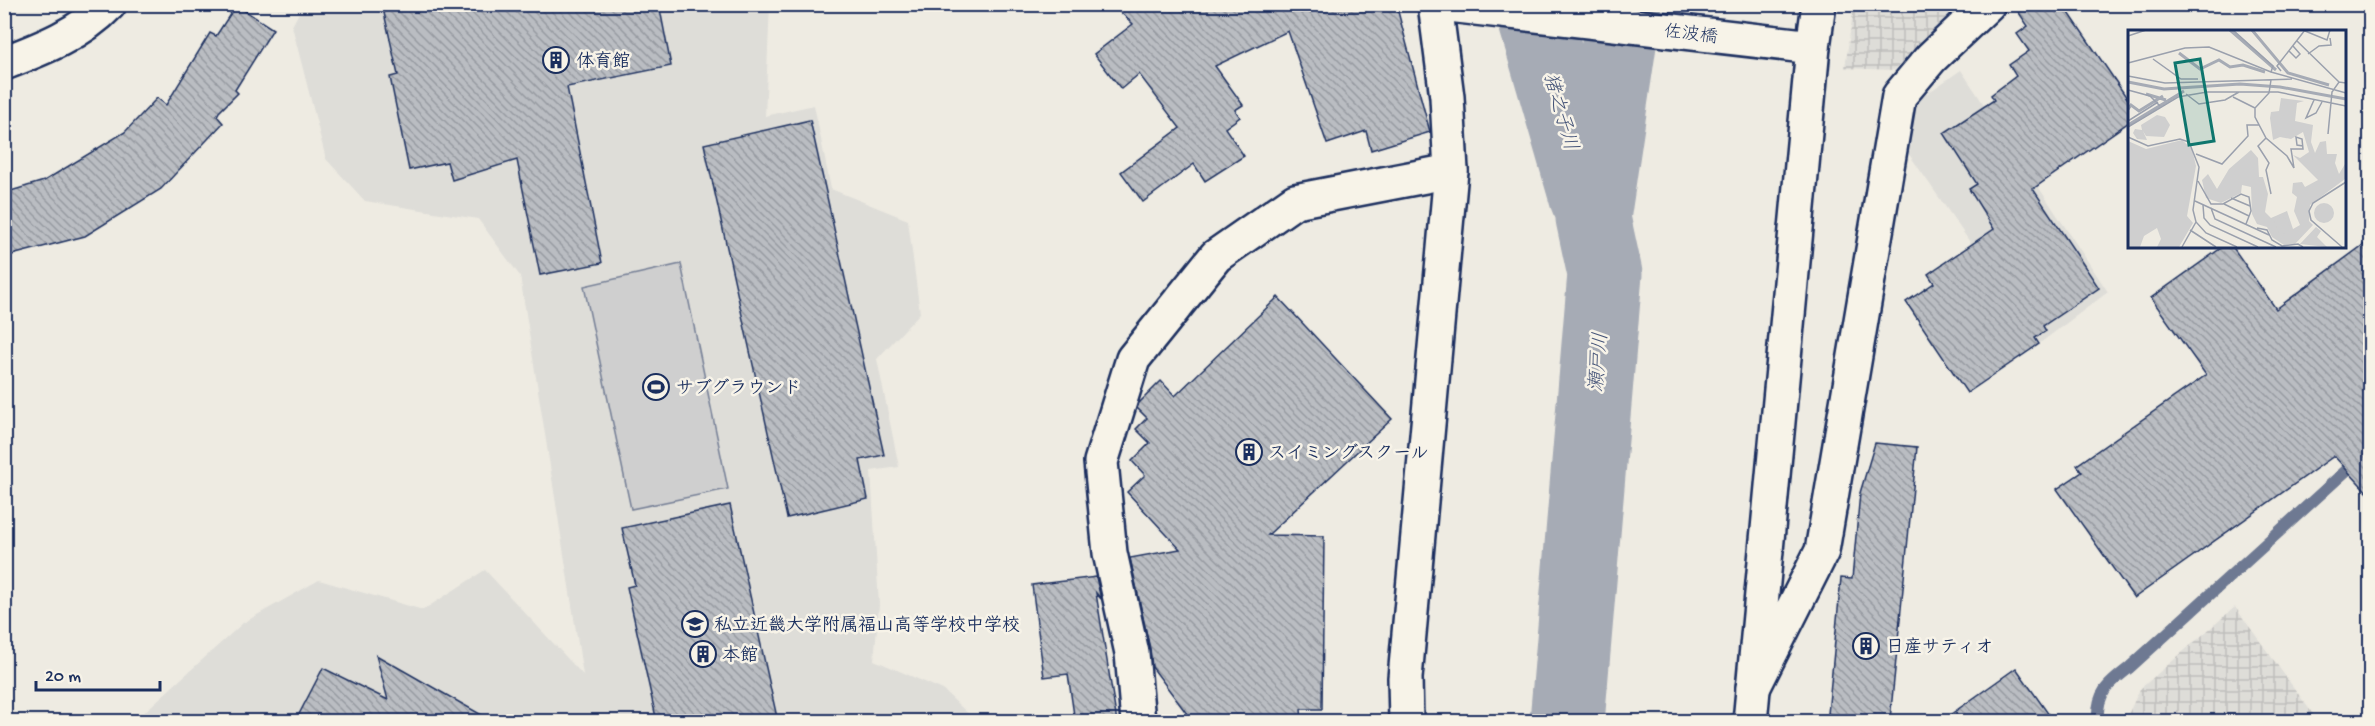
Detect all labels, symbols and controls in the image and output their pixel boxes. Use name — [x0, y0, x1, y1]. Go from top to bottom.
street label: 佐波橋 — [1663, 21, 1719, 49]
inset map — [2128, 30, 2345, 248]
building icon: 体育館 — [541, 45, 571, 75]
place label: 体育館 — [576, 51, 630, 73]
water label: 猪之子川 — [1537, 70, 1582, 154]
water label: 瀬戸川 — [1585, 331, 1615, 393]
sports icon: サブグラウンド — [641, 372, 671, 402]
place label: サブグラウンド — [676, 378, 801, 400]
building icon: スイミングスクール — [1234, 437, 1264, 467]
place label: スイミングスクール — [1268, 443, 1428, 465]
school or university icon: 私立近畿大学附属福山高等学校中学校 — [680, 609, 710, 639]
place label: 私立近畿大学附属福山高等学校中学校 — [714, 615, 1020, 637]
building icon: 日産サティオ — [1851, 631, 1881, 661]
place label: 日産サティオ — [1886, 637, 1993, 659]
building icon: 本館 — [688, 639, 718, 669]
place label: 本館 — [722, 645, 758, 667]
scale bar — [36, 654, 160, 692]
text: 20 m — [45, 667, 81, 688]

